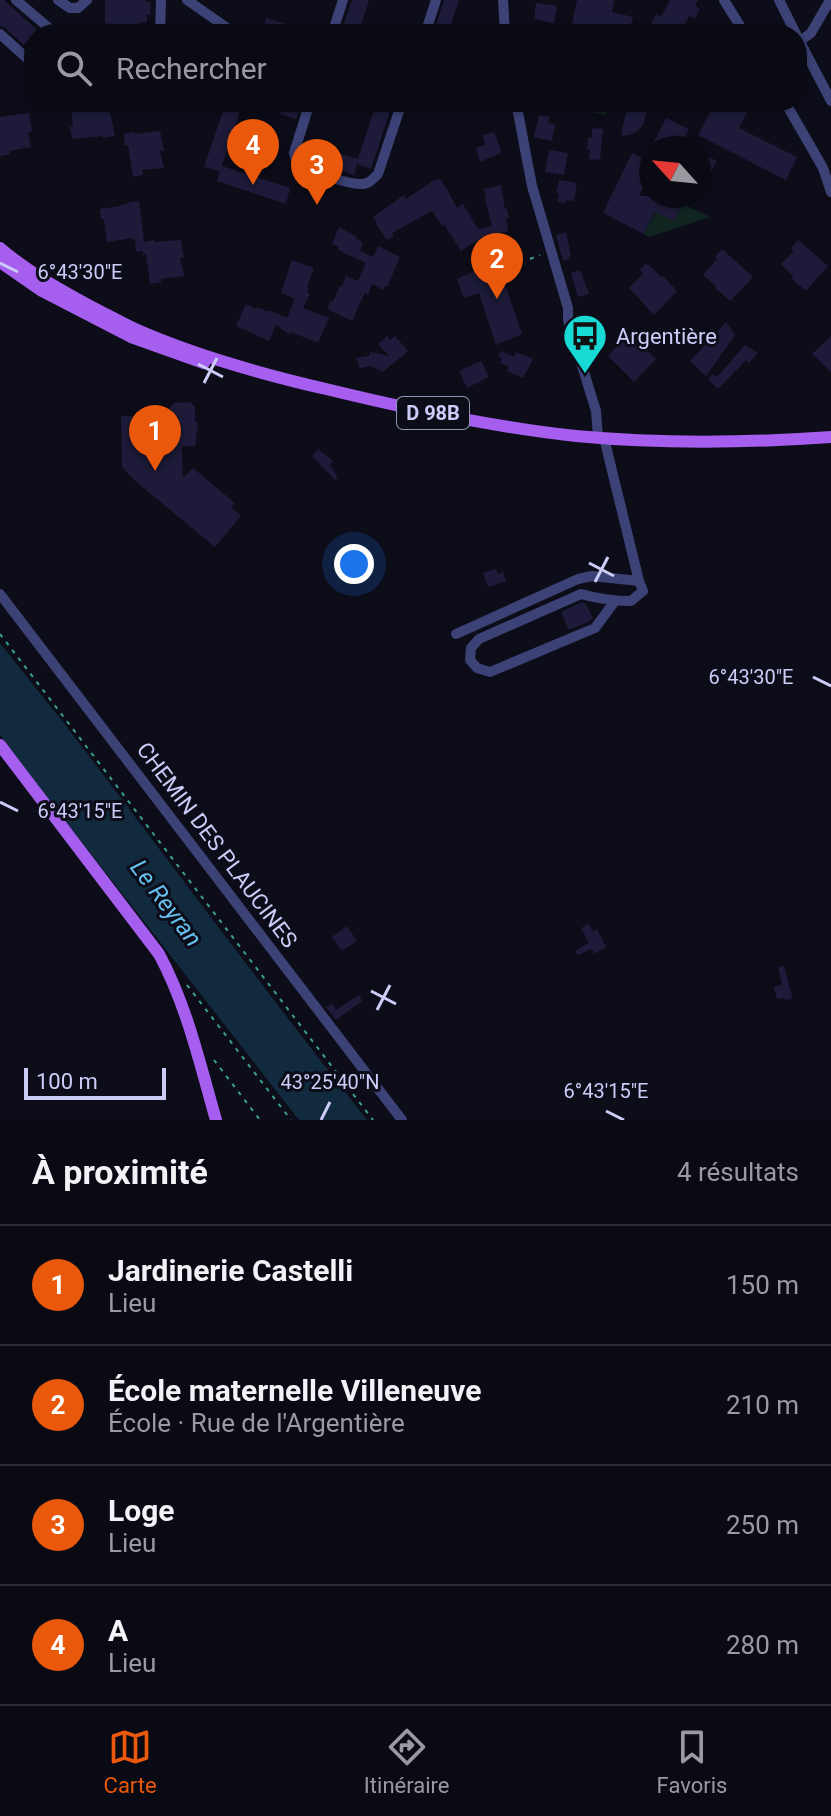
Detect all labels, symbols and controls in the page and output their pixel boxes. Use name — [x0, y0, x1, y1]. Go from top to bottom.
search box — [24, 24, 807, 112]
icon: search — [52, 46, 96, 90]
text: Rechercher — [116, 51, 267, 86]
pin: 4 — [227, 119, 279, 185]
north arrow — [639, 136, 711, 208]
pin: 3 — [291, 139, 343, 205]
pin: 2 — [471, 233, 523, 299]
text: 6°43'30"E — [38, 260, 122, 284]
bus stop icon: Argentière — [561, 312, 609, 375]
place label: Argentière — [616, 324, 717, 349]
road number: D 98B — [397, 397, 469, 429]
pin: 1 — [129, 405, 181, 471]
your location — [334, 544, 374, 584]
text: 6°43'30"E — [709, 665, 793, 689]
street label: CHEMIN DES PLAUCINES — [132, 738, 302, 952]
text: 6°43'15"E — [38, 799, 122, 823]
water label: Le Reyran — [124, 854, 208, 952]
scale bar — [24, 1064, 166, 1100]
text: 100 m — [36, 1069, 98, 1094]
text: 43°25'40"N — [280, 1070, 380, 1094]
text: 6°43'15"E — [564, 1079, 648, 1103]
text: À proximité — [32, 1152, 208, 1192]
text: 4 résultats — [677, 1157, 799, 1187]
text: Jardinerie Castelli — [108, 1253, 353, 1288]
text: 1 — [51, 1270, 65, 1300]
text: 150 m — [726, 1270, 799, 1300]
text: Lieu — [108, 1288, 156, 1318]
text: École maternelle Villeneuve — [108, 1373, 481, 1408]
text: 2 — [51, 1390, 65, 1420]
text: 210 m — [726, 1390, 799, 1420]
text: École · Rue de l'Argentière — [108, 1408, 405, 1438]
text: Loge — [108, 1493, 175, 1528]
text: 3 — [51, 1510, 65, 1540]
text: 250 m — [726, 1510, 799, 1540]
text: Lieu — [108, 1528, 156, 1558]
text: A — [108, 1613, 128, 1648]
text: 4 — [51, 1630, 65, 1660]
text: 280 m — [726, 1630, 799, 1660]
text: Lieu — [108, 1648, 156, 1678]
tab: Carte — [104, 1725, 157, 1798]
tab: Itinéraire — [364, 1725, 449, 1798]
tab: Favoris — [657, 1725, 727, 1798]

